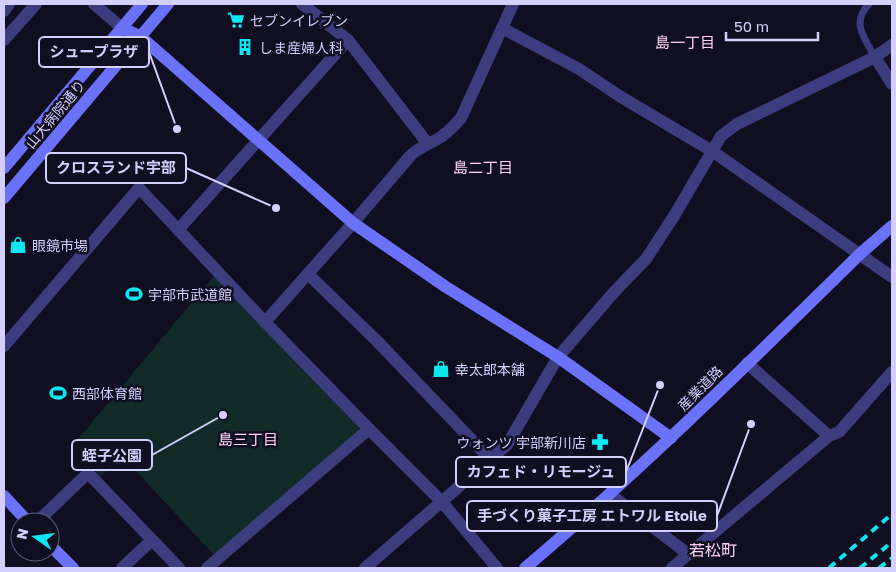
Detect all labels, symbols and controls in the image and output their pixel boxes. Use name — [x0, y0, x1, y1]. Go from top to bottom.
supermarket icon: セブンイレブン — [226, 10, 246, 30]
scale bar — [726, 10, 818, 42]
place label: セブンイレブン — [250, 12, 348, 29]
text: 50 m — [734, 17, 769, 35]
district label: 島一丁目 — [655, 33, 715, 51]
callout: シュープラザ — [39, 37, 149, 67]
building icon: しま産婦人科 — [235, 37, 255, 57]
place label: しま産婦人科 — [259, 39, 343, 56]
text: シュープラザ — [49, 42, 139, 60]
street label: 山大病院通り — [21, 76, 89, 152]
callout: クロスランド宇部 — [46, 153, 186, 183]
text: クロスランド宇部 — [56, 158, 176, 176]
district label: 島二丁目 — [453, 158, 513, 176]
shop icon: 眼鏡市場 — [8, 235, 28, 255]
place label: 眼鏡市場 — [32, 237, 88, 254]
sports icon: 宇部市武道館 — [124, 284, 144, 304]
place label: 宇部市武道館 — [148, 286, 232, 303]
shop icon: 幸太郎本舗 — [431, 359, 451, 379]
place label: 幸太郎本舗 — [455, 361, 525, 378]
street label: 産業道路 — [674, 362, 726, 414]
sports icon: 西部体育館 — [48, 383, 68, 403]
place label: 西部体育館 — [72, 385, 142, 402]
district label: 島三丁目 — [218, 430, 278, 448]
pharmacy icon: ウォンツ 宇部新川店 — [590, 432, 610, 452]
place label: ウォンツ 宇部新川店 — [457, 434, 586, 451]
callout: 蛭子公園 — [72, 440, 152, 470]
text: 蛭子公園 — [82, 446, 142, 464]
callout: カフェド・リモージュ — [456, 457, 626, 487]
text: カフェド・リモージュ — [467, 462, 615, 480]
callout: 手づくり菓子工房 エトワル Etoile — [467, 501, 717, 531]
text: 手づくり菓子工房 エトワル Etoile — [477, 506, 707, 524]
north arrow — [10, 512, 60, 562]
text: N — [12, 527, 31, 541]
district label: 若松町 — [689, 540, 737, 560]

